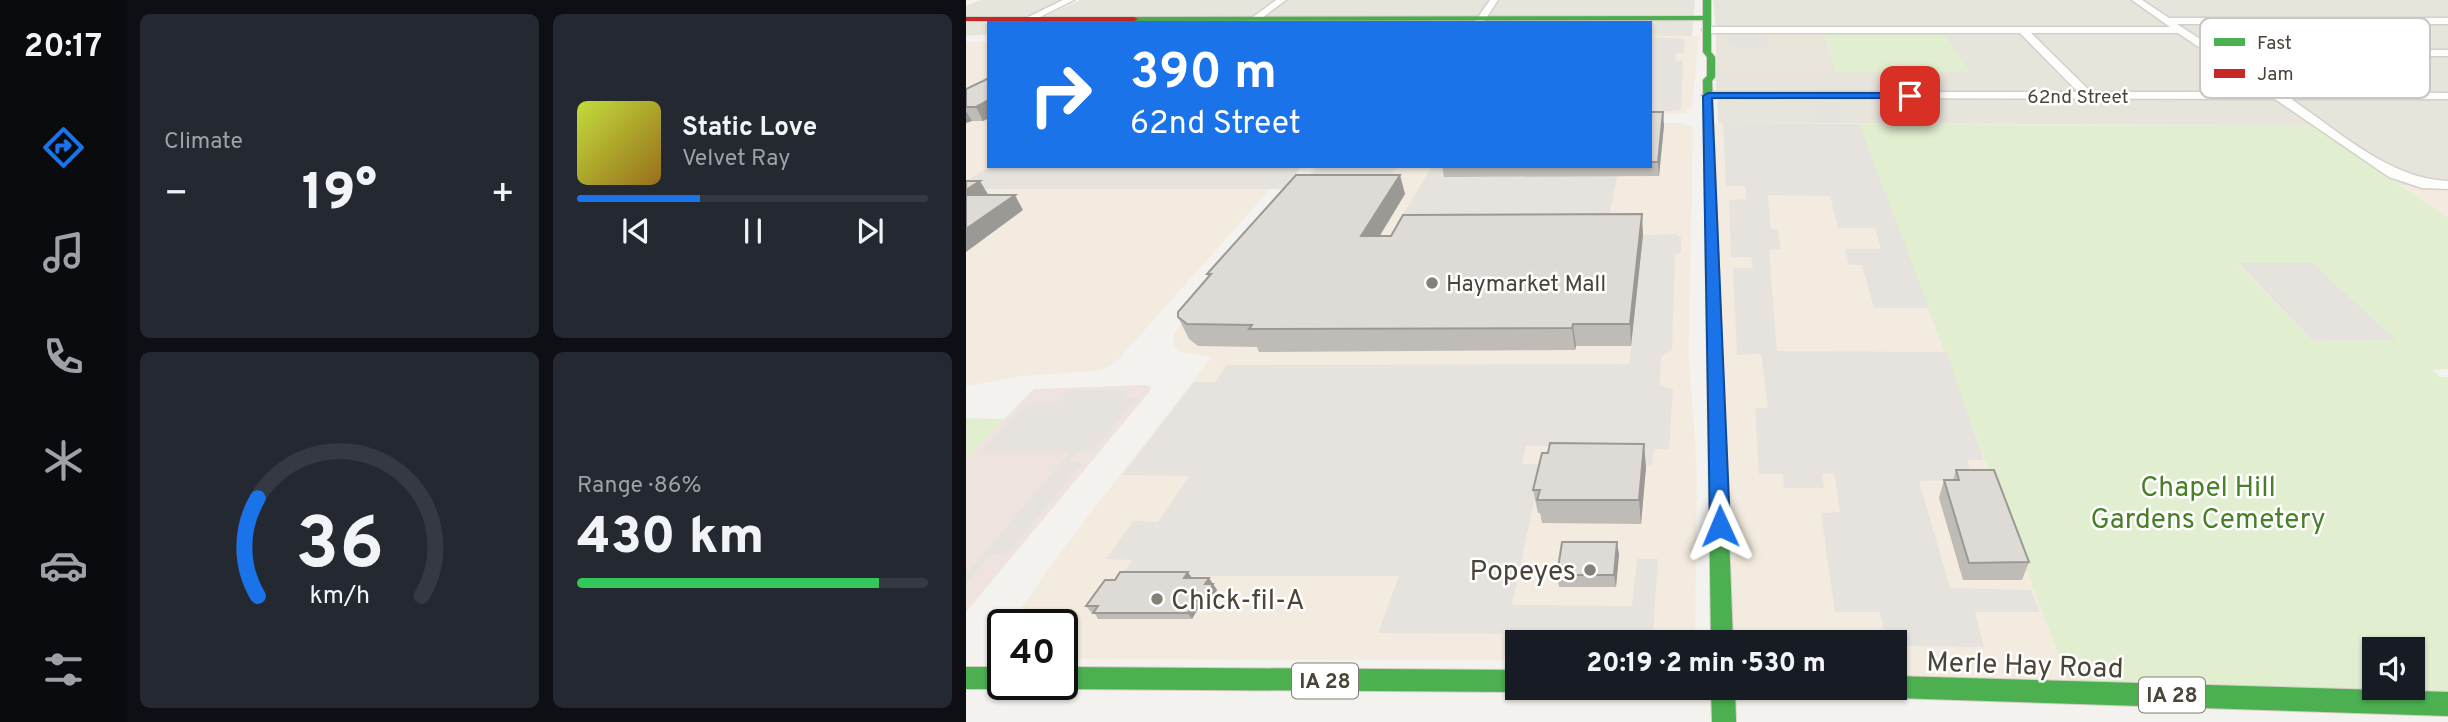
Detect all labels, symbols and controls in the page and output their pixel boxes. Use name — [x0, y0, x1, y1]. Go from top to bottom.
legend — [2200, 18, 2430, 98]
text: 20:17 — [24, 28, 102, 68]
text: Fast — [2257, 32, 2292, 56]
text: 390 m — [1130, 44, 1277, 106]
icon: right — [1015, 49, 1106, 140]
text: Jam — [2257, 63, 2294, 87]
pin — [1880, 66, 1940, 126]
icon: arrive — [1891, 77, 1929, 115]
street label: 62nd Street — [2027, 86, 2129, 110]
text: 62nd Street — [1130, 105, 1301, 145]
text: Static Love — [682, 112, 817, 145]
icon: directions — [39, 123, 88, 172]
text: Climate — [164, 128, 243, 157]
text: Velvet Ray — [682, 145, 790, 174]
text: 19° — [302, 162, 377, 228]
text: − — [164, 171, 189, 220]
text: + — [490, 171, 515, 220]
icon: previous — [617, 212, 655, 250]
icon: pause — [734, 212, 772, 250]
icon: next — [851, 212, 889, 250]
icon: music — [39, 228, 88, 277]
place label: Haymarket Mall — [1446, 271, 1606, 300]
marker: Haymarket Mall — [1424, 275, 1440, 291]
icon: phone — [39, 332, 88, 381]
icon: climate — [39, 436, 88, 485]
park label: Chapel Hill Gardens Cemetery — [2090, 471, 2326, 539]
text: Range · 86% — [577, 472, 702, 501]
position arrow — [1683, 489, 1757, 563]
text: 36 — [295, 502, 384, 594]
text: 430 km — [577, 506, 764, 572]
icon: car — [39, 541, 88, 590]
place label: Popeyes — [1469, 555, 1576, 591]
marker: Popeyes — [1582, 562, 1598, 578]
text: km/h — [309, 581, 370, 613]
place label: Chick-fil-A — [1171, 584, 1305, 620]
marker: Chick-fil-A — [1149, 591, 1165, 607]
speed limit sign: 40 — [987, 609, 1078, 700]
map controls — [2362, 637, 2425, 700]
button: sound — [2362, 637, 2425, 700]
icon: filters — [39, 645, 88, 694]
street label: Merle Hay Road — [1926, 646, 2124, 688]
text: 20:19 · 2 min · 530 m — [1586, 648, 1826, 681]
road number: IA 28 — [1292, 664, 1358, 698]
road number: IA 28 — [2139, 678, 2205, 712]

